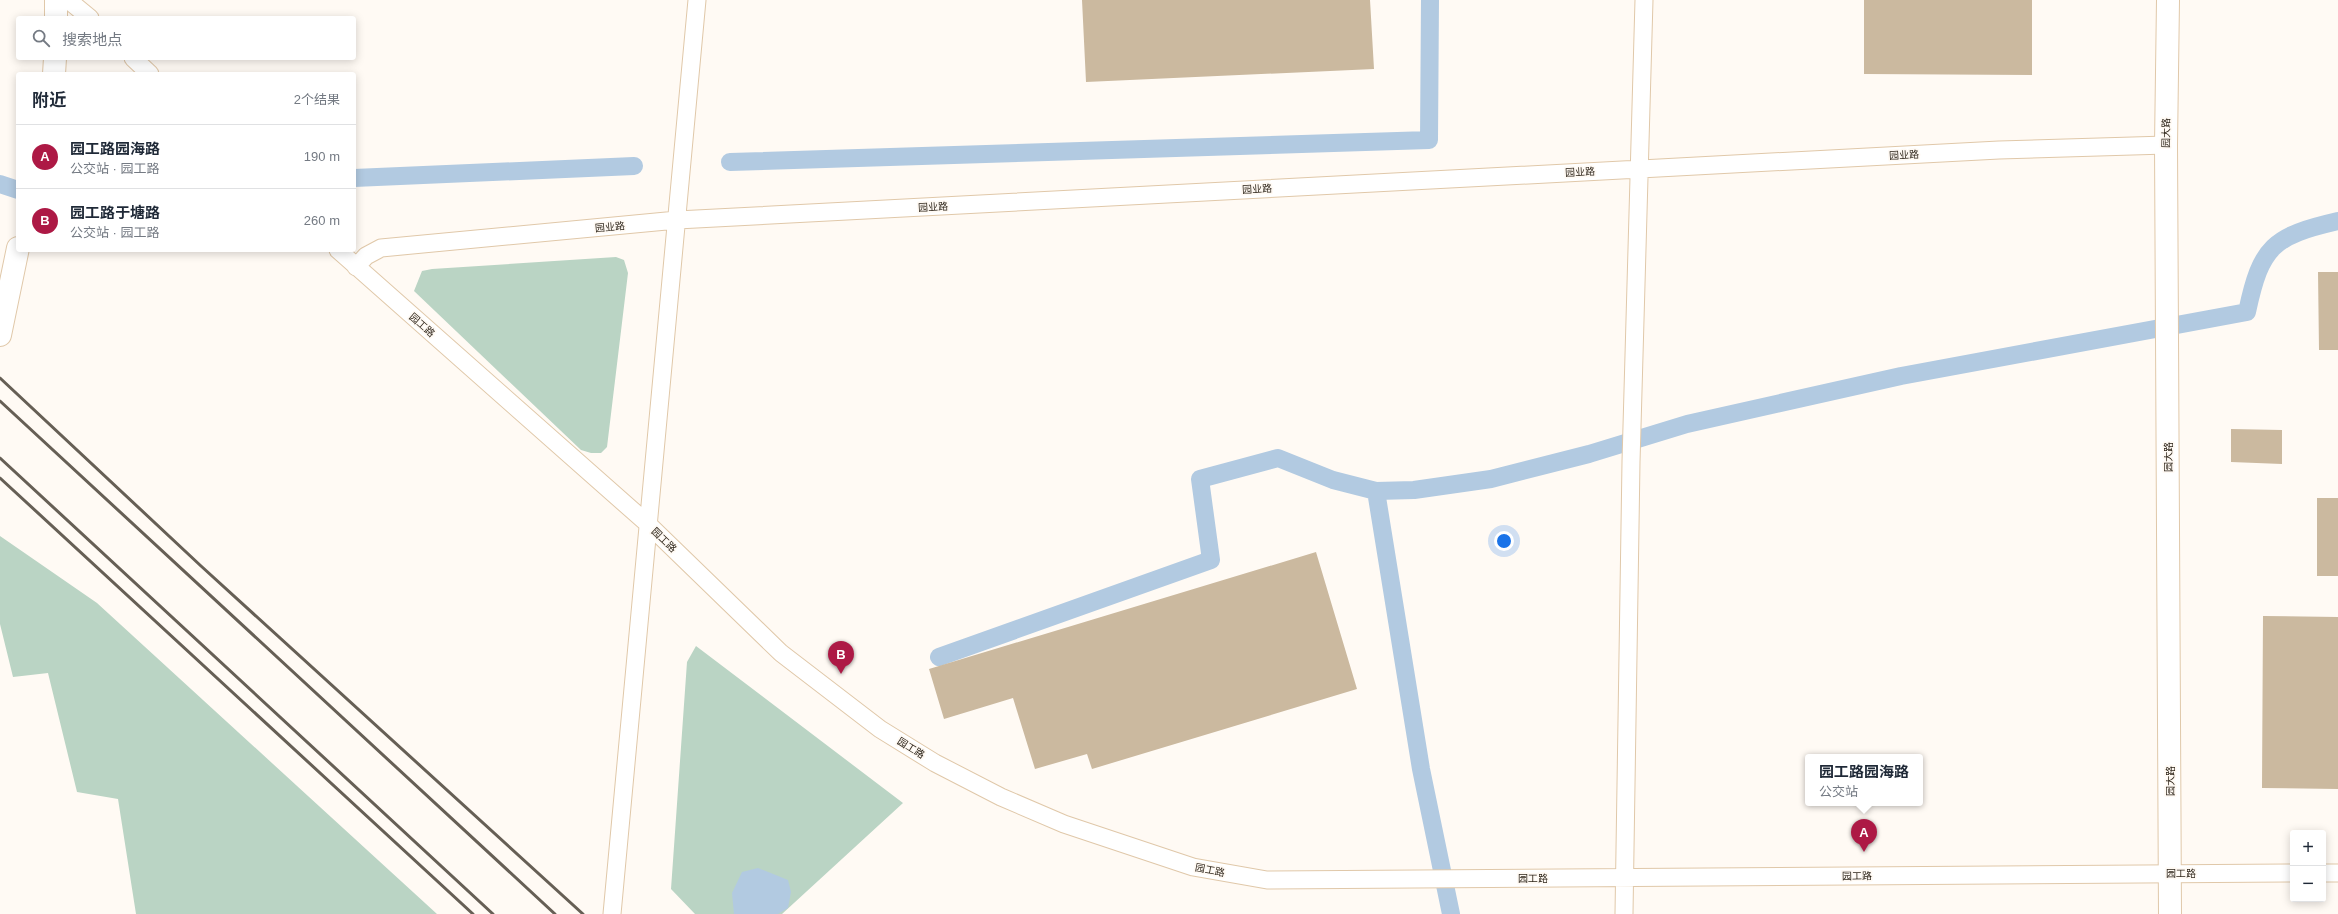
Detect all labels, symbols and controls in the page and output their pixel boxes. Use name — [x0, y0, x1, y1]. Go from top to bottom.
search box — [16, 16, 356, 60]
icon: search — [30, 27, 52, 49]
text: 搜索地点 — [62, 31, 122, 48]
text: 附近 — [32, 91, 66, 110]
text: 2个结果 — [294, 92, 340, 107]
street label: 园大路 — [2160, 118, 2172, 148]
text: 园工路园海路 — [70, 140, 160, 157]
text: A — [40, 149, 50, 164]
text: 190 m — [304, 149, 340, 164]
street label: 园业路 — [1889, 149, 1919, 161]
text: 公交站 · 园工路 — [70, 161, 160, 176]
street label: 园业路 — [1565, 166, 1595, 178]
street label: 园业路 — [1242, 183, 1272, 195]
street label: 园业路 — [918, 201, 948, 213]
text: 园工路于塘路 — [70, 204, 160, 221]
text: B — [40, 213, 50, 228]
text: 260 m — [304, 213, 340, 228]
street label: 园业路 — [595, 220, 625, 234]
text: 公交站 · 园工路 — [70, 225, 160, 240]
street label: 园工路 — [407, 311, 437, 339]
street label: 园大路 — [2163, 442, 2174, 472]
street label: 园工路 — [649, 526, 679, 554]
your location — [1494, 531, 1514, 551]
pin: B — [828, 641, 854, 674]
street label: 园工路 — [895, 735, 927, 761]
popup — [1805, 754, 1923, 806]
text: 园工路园海路 — [1819, 763, 1909, 780]
street label: 园大路 — [2165, 766, 2176, 796]
text: 公交站 — [1819, 784, 1858, 799]
pin: A — [1851, 819, 1877, 852]
map controls — [2290, 830, 2326, 902]
button: + — [2290, 830, 2326, 866]
street label: 园工路 — [1194, 862, 1226, 878]
button: − — [2290, 866, 2326, 902]
street label: 园工路 — [2166, 868, 2196, 879]
street label: 园工路 — [1842, 870, 1872, 882]
street label: 园工路 — [1518, 873, 1548, 884]

